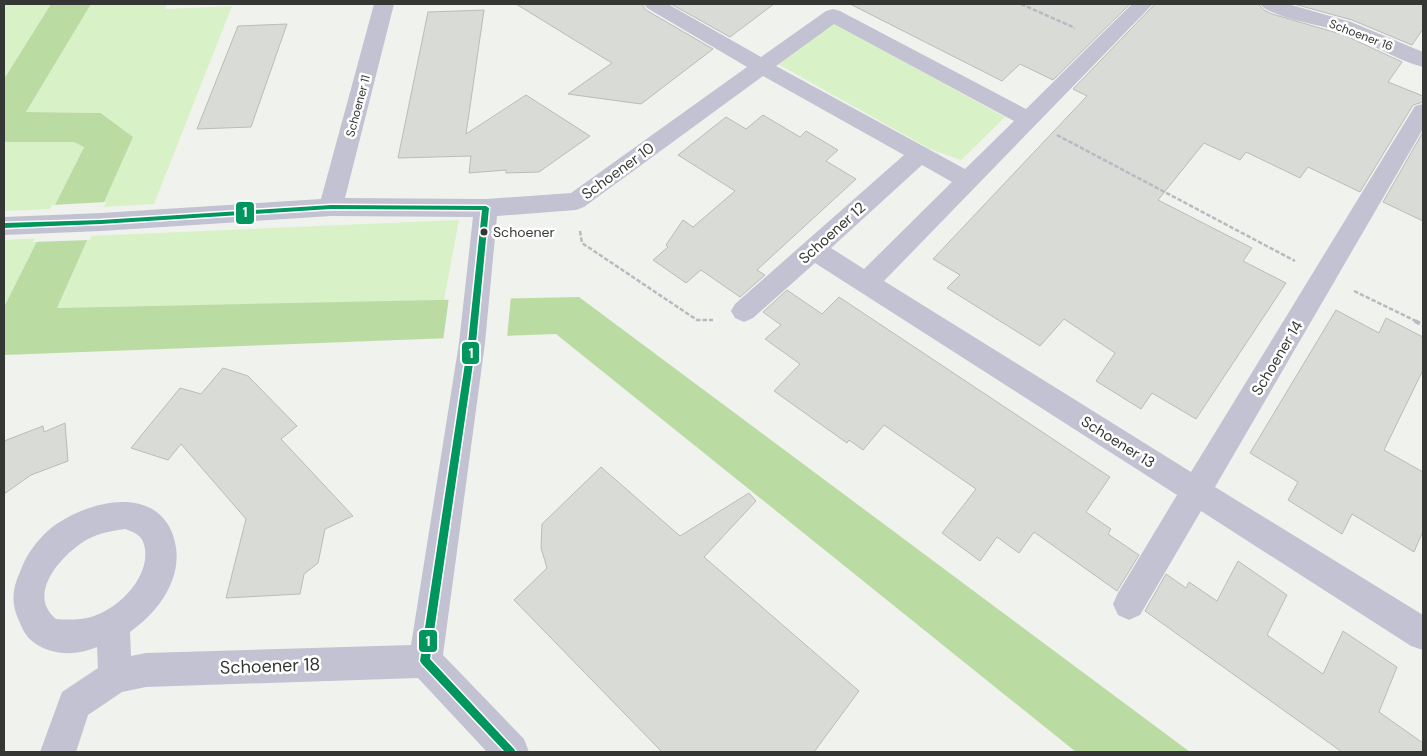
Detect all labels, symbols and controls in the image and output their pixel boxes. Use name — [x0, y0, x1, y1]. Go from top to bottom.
street label: Schoener 16 — [1327, 15, 1395, 55]
street label: Schoener 11 — [342, 73, 374, 139]
street label: Schoener 10 — [578, 138, 658, 204]
street label: Schoener 12 — [794, 198, 870, 268]
line badge: 1 — [235, 201, 255, 225]
text: 1 — [242, 203, 248, 221]
place label: Schoener — [493, 223, 555, 241]
marker: Schoener — [479, 227, 489, 237]
street label: Schoener 14 — [1247, 317, 1307, 399]
line badge: 1 — [461, 341, 480, 365]
text: 1 — [468, 344, 474, 362]
street label: Schoener 13 — [1077, 411, 1159, 473]
line badge: 1 — [418, 629, 438, 653]
text: 1 — [425, 632, 431, 650]
street label: Schoener 18 — [219, 652, 321, 680]

